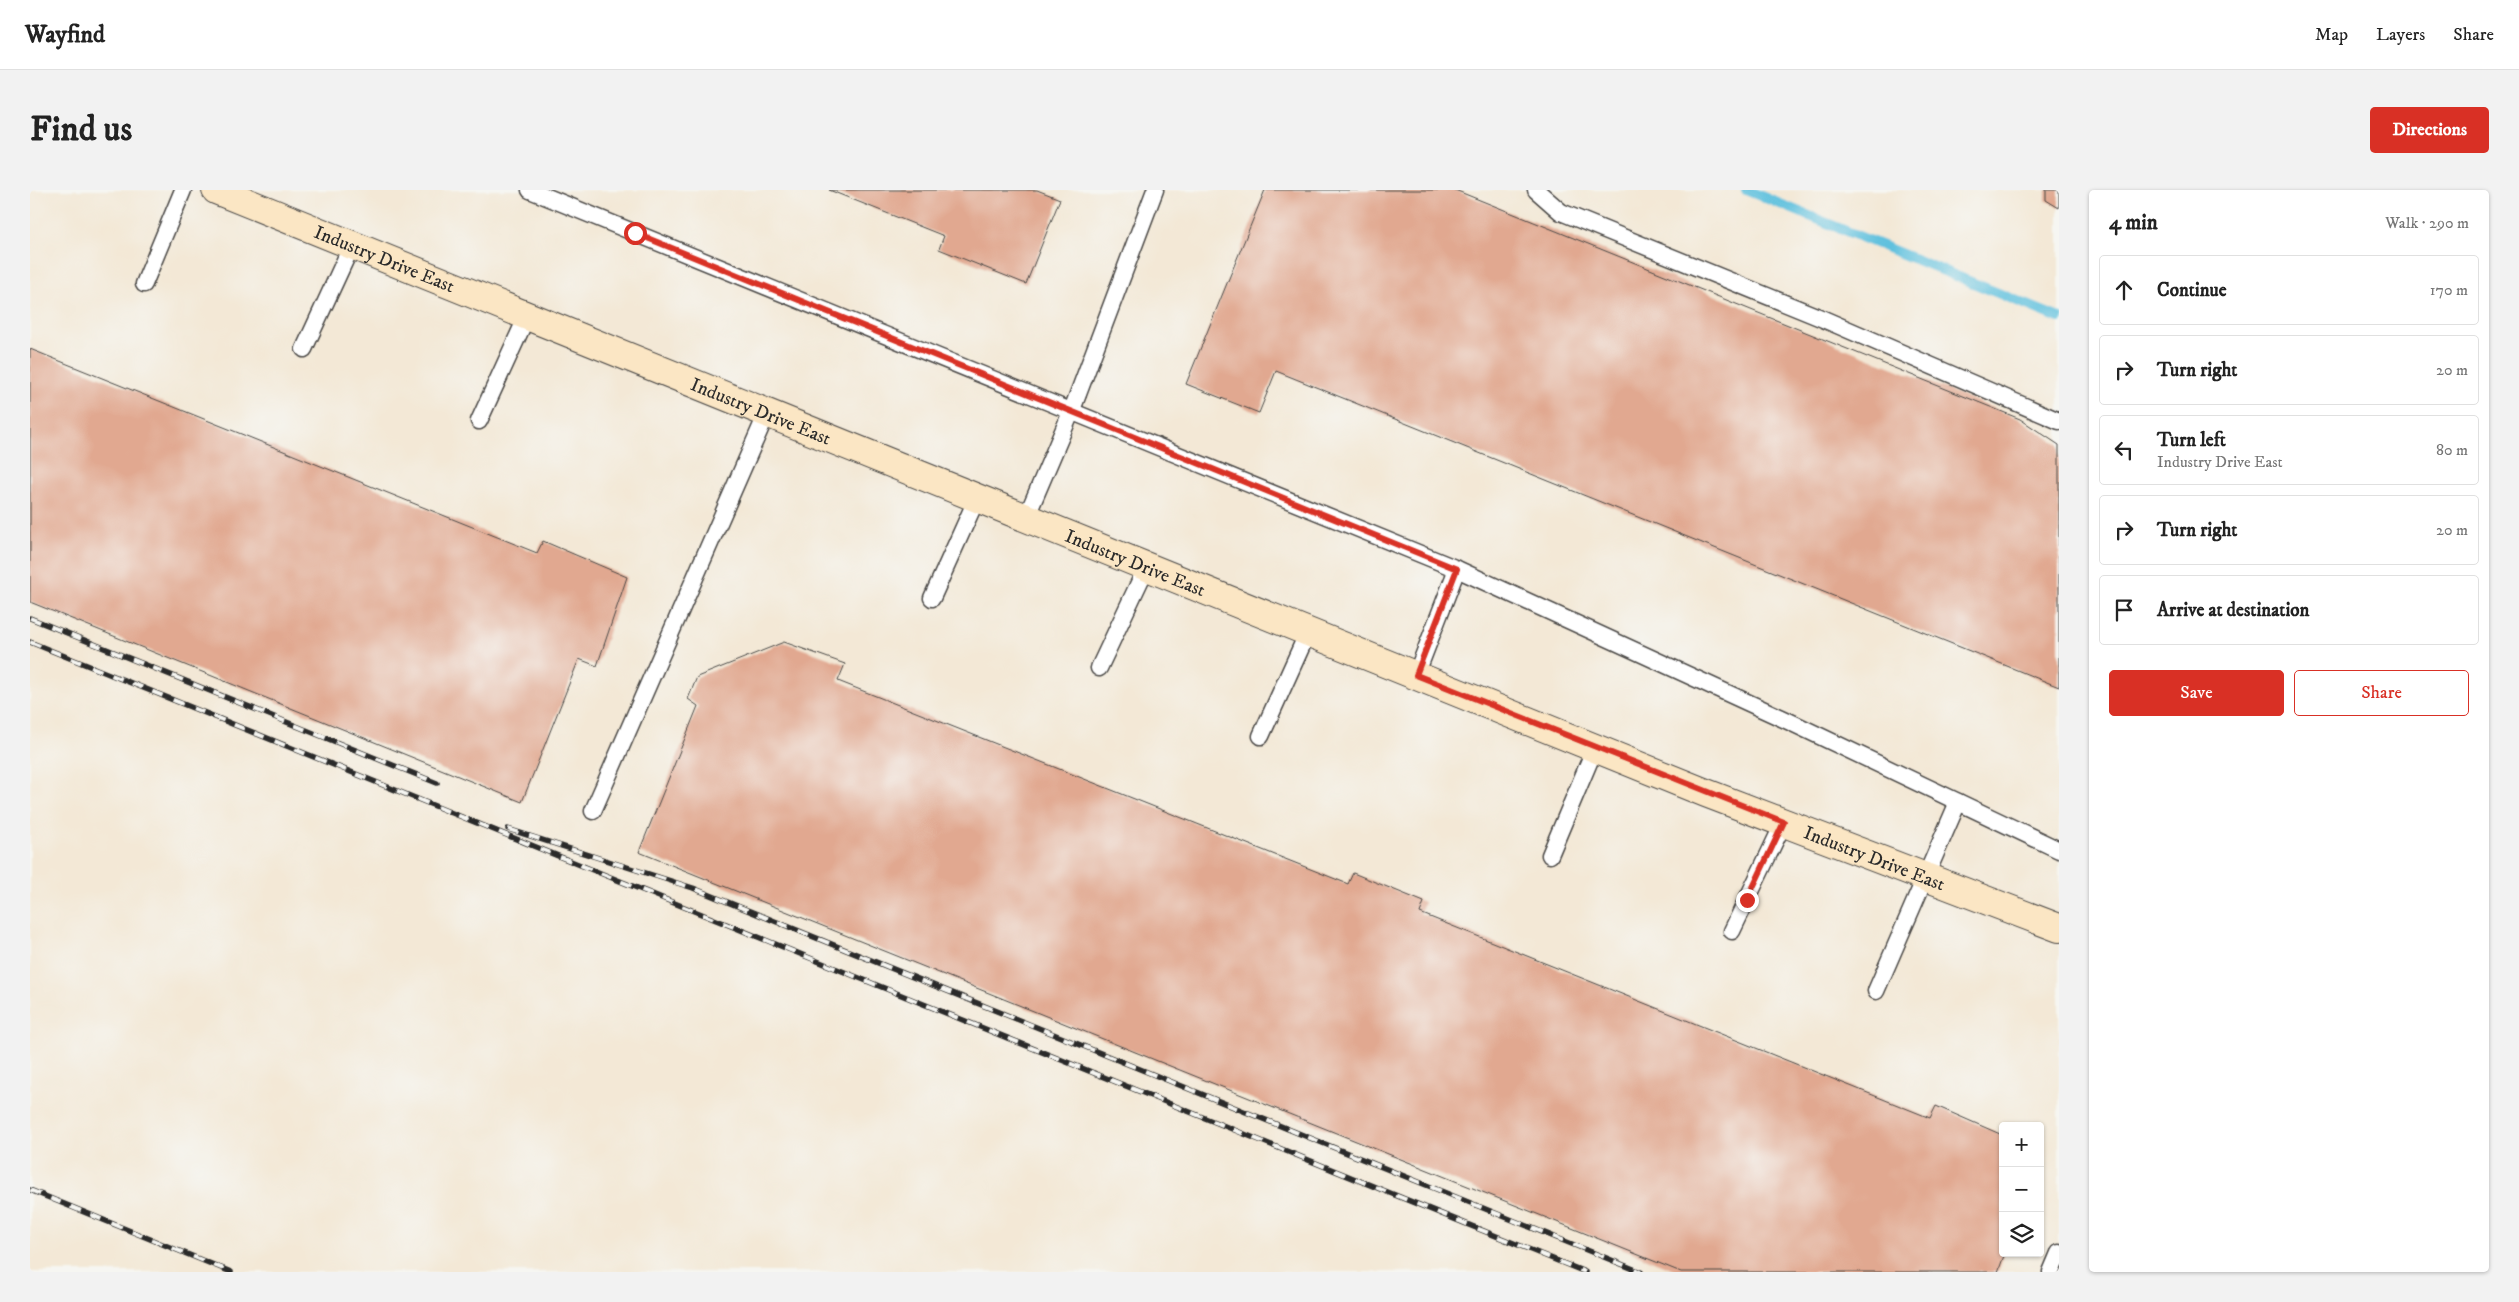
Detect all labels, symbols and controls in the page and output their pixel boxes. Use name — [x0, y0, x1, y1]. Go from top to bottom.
text: Wayfind — [25, 20, 105, 50]
text: Map — [2315, 24, 2348, 46]
text: Layers — [2376, 24, 2425, 46]
text: Share — [2453, 24, 2494, 46]
button: Directions — [2370, 107, 2489, 153]
text: Find us — [30, 108, 132, 152]
text: 4 min — [2109, 210, 2158, 236]
text: Walk · 290 m — [2385, 213, 2469, 233]
street label: Industry Drive East — [311, 221, 458, 298]
route start — [624, 222, 647, 245]
icon: ahead — [2110, 276, 2138, 304]
text: Continue — [2157, 279, 2227, 302]
text: 170 m — [2430, 280, 2468, 300]
icon: right — [2110, 356, 2138, 384]
text: Turn right — [2157, 359, 2237, 382]
text: 20 m — [2436, 360, 2468, 380]
street label: Industry Drive East — [687, 373, 834, 451]
text: Turn left — [2157, 429, 2226, 452]
icon: left — [2110, 436, 2138, 464]
text: 80 m — [2436, 440, 2468, 460]
text: Industry Drive East — [2157, 452, 2283, 472]
icon: right — [2110, 516, 2138, 544]
text: Turn right — [2157, 519, 2237, 542]
text: 20 m — [2436, 520, 2468, 540]
street label: Industry Drive East — [1061, 525, 1209, 602]
icon: arrive — [2110, 596, 2138, 624]
text: Arrive at destination — [2157, 599, 2309, 622]
button: Save — [2109, 670, 2284, 716]
button: Share — [2294, 670, 2469, 716]
street label: Industry Drive East — [1800, 821, 1948, 896]
route end — [1736, 889, 1759, 912]
map controls — [1999, 1122, 2044, 1257]
button: + — [1999, 1122, 2044, 1167]
button: − — [1999, 1167, 2044, 1212]
button: layers — [1999, 1212, 2044, 1257]

